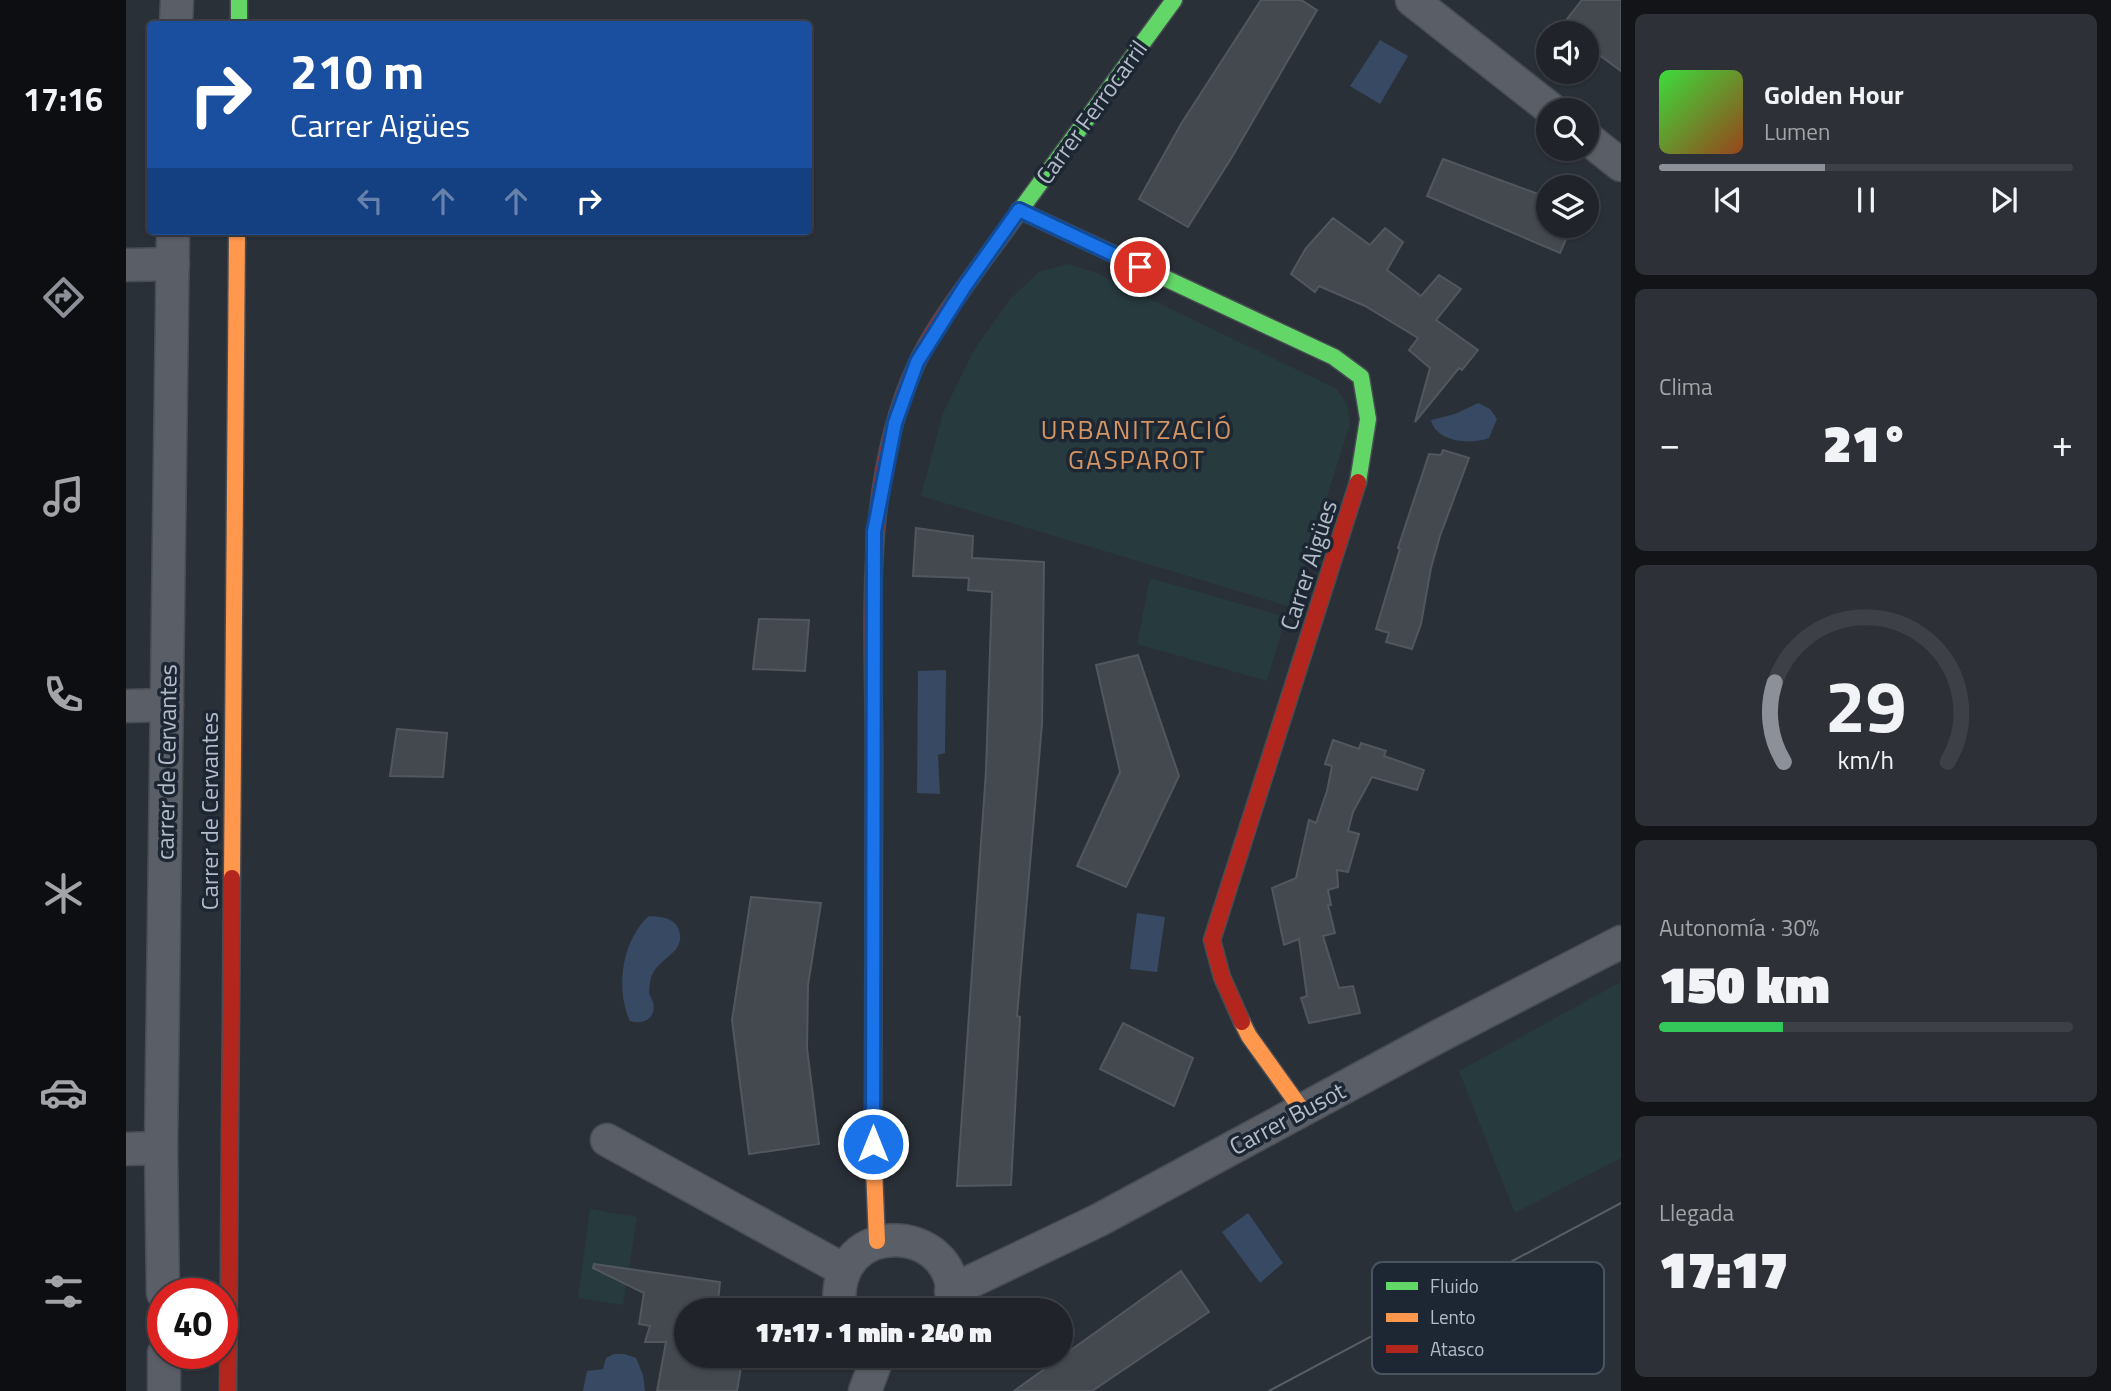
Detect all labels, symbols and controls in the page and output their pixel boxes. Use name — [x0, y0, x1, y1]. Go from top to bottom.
map controls — [1536, 21, 1599, 238]
button: sound — [1536, 21, 1599, 84]
street label: Carrer Ferrocarril — [1026, 32, 1156, 192]
text: 210 m — [290, 33, 424, 108]
icon: right — [175, 49, 266, 140]
text: 17:16 — [23, 75, 103, 123]
text: Golden Hour — [1764, 75, 1904, 114]
button: search — [1536, 98, 1599, 161]
text: Carrer Aigües — [290, 101, 470, 149]
text: Lumen — [1764, 114, 1830, 149]
button: layers — [1536, 175, 1599, 238]
icon: previous — [1709, 181, 1747, 219]
icon: pause — [1847, 181, 1885, 219]
icon: next — [1985, 181, 2023, 219]
icon: left — [351, 182, 389, 220]
icon: ahead — [424, 182, 462, 220]
icon: ahead — [497, 182, 535, 220]
icon: right — [570, 182, 608, 220]
pin — [1110, 237, 1170, 297]
icon: arrive — [1121, 248, 1159, 286]
icon: directions — [39, 273, 88, 322]
text: Clima — [1659, 369, 1713, 404]
text: 21° — [1823, 403, 1909, 482]
district label: URBANITZACIÓ GASPAROT — [1041, 410, 1233, 479]
text: − — [1659, 414, 1680, 472]
text: + — [2052, 414, 2073, 472]
icon: music — [39, 472, 88, 521]
street label: Carrer Aigües — [1270, 495, 1346, 635]
text: 29 — [1825, 650, 1907, 760]
street label: carrer de Cervantes — [146, 664, 186, 860]
icon: phone — [39, 670, 88, 719]
street label: Carrer de Cervantes — [191, 712, 227, 910]
text: km/h — [1838, 740, 1894, 778]
icon: climate — [39, 869, 88, 918]
text: Autonomía · 30% — [1659, 910, 1819, 945]
text: 150 km — [1659, 944, 1830, 1023]
icon: car — [39, 1068, 88, 1117]
street label: Carrer Busot — [1223, 1072, 1352, 1164]
position arrow — [836, 1107, 910, 1181]
text: Llegada — [1659, 1195, 1734, 1230]
text: 17:17 — [1659, 1229, 1788, 1308]
legend — [1372, 1262, 1604, 1374]
icon: filters — [39, 1267, 88, 1316]
text: Fluido — [1430, 1271, 1479, 1300]
speed limit sign: 40 — [147, 1278, 238, 1369]
text: Lento — [1430, 1302, 1475, 1331]
text: 17:17 · 1 min · 240 m — [755, 1313, 992, 1352]
text: Atasco — [1430, 1334, 1484, 1363]

